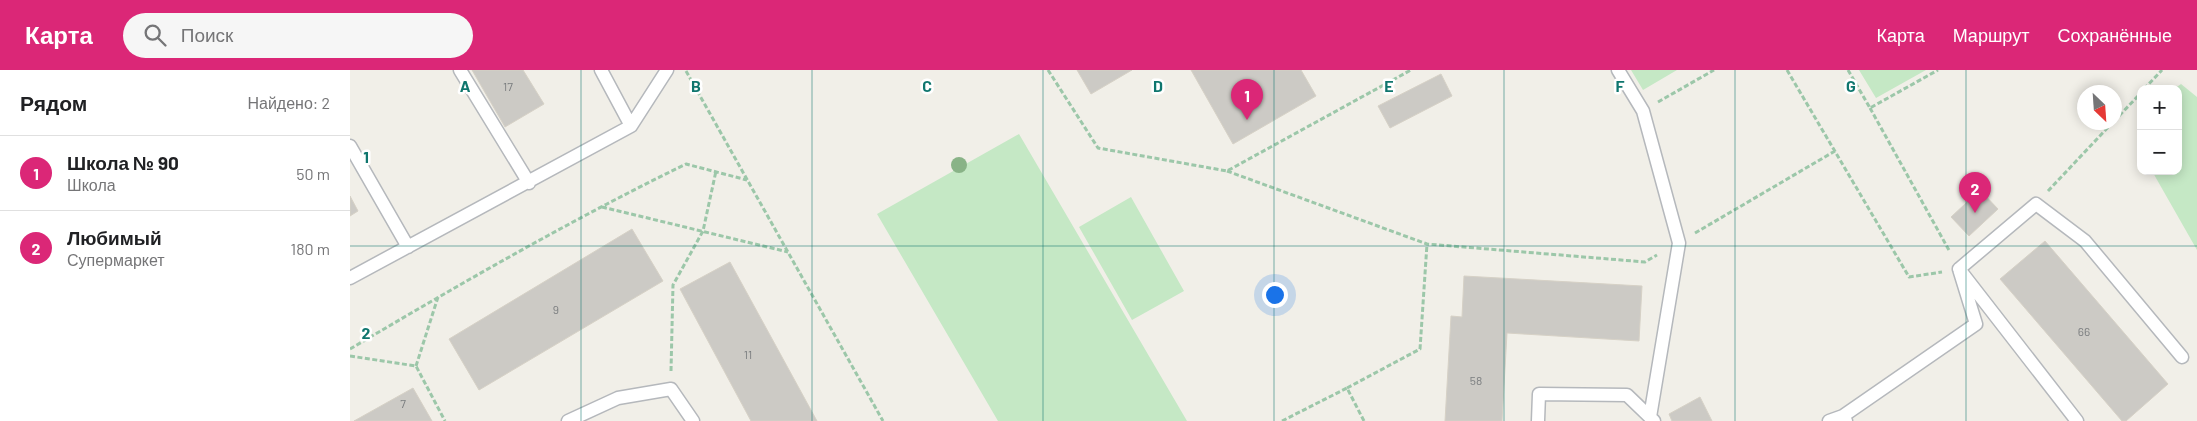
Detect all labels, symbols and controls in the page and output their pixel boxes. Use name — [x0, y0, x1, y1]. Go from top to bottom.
search box — [123, 13, 473, 58]
text: Карта — [25, 20, 93, 49]
icon: search — [141, 21, 169, 49]
text: Поиск — [181, 23, 233, 46]
text: Карта — [1877, 24, 1925, 46]
text: Маршрут — [1953, 24, 2029, 46]
text: Сохранённые — [2057, 24, 2172, 46]
text: A — [460, 76, 471, 95]
text: B — [691, 76, 701, 95]
text: C — [922, 76, 932, 95]
text: D — [1153, 76, 1163, 95]
text: E — [1384, 76, 1394, 95]
text: F — [1616, 76, 1625, 95]
text: G — [1846, 76, 1856, 95]
house number: 17 — [503, 79, 513, 93]
pin: 1 — [1231, 79, 1263, 120]
north arrow — [2077, 85, 2122, 130]
map controls — [2137, 85, 2182, 175]
button: + — [2137, 85, 2182, 130]
text: Рядом — [20, 90, 87, 115]
text: Найдено: 2 — [247, 93, 330, 112]
button: − — [2137, 130, 2182, 175]
text: 1 — [363, 147, 369, 166]
text: Школа № 90 — [67, 151, 179, 174]
text: 1 — [33, 164, 39, 183]
text: 50 m — [296, 164, 330, 183]
pin: 2 — [1959, 172, 1991, 213]
text: Школа — [67, 175, 116, 194]
text: Любимый — [67, 226, 162, 249]
text: 2 — [32, 239, 40, 258]
text: 180 m — [291, 239, 330, 258]
text: Супермаркет — [67, 250, 165, 269]
your location — [1262, 282, 1288, 308]
house number: 9 — [553, 302, 559, 316]
text: 2 — [362, 323, 371, 342]
house number: 66 — [2078, 324, 2090, 338]
house number: 11 — [744, 347, 752, 361]
house number: 58 — [1470, 373, 1482, 387]
house number: 7 — [400, 396, 406, 410]

